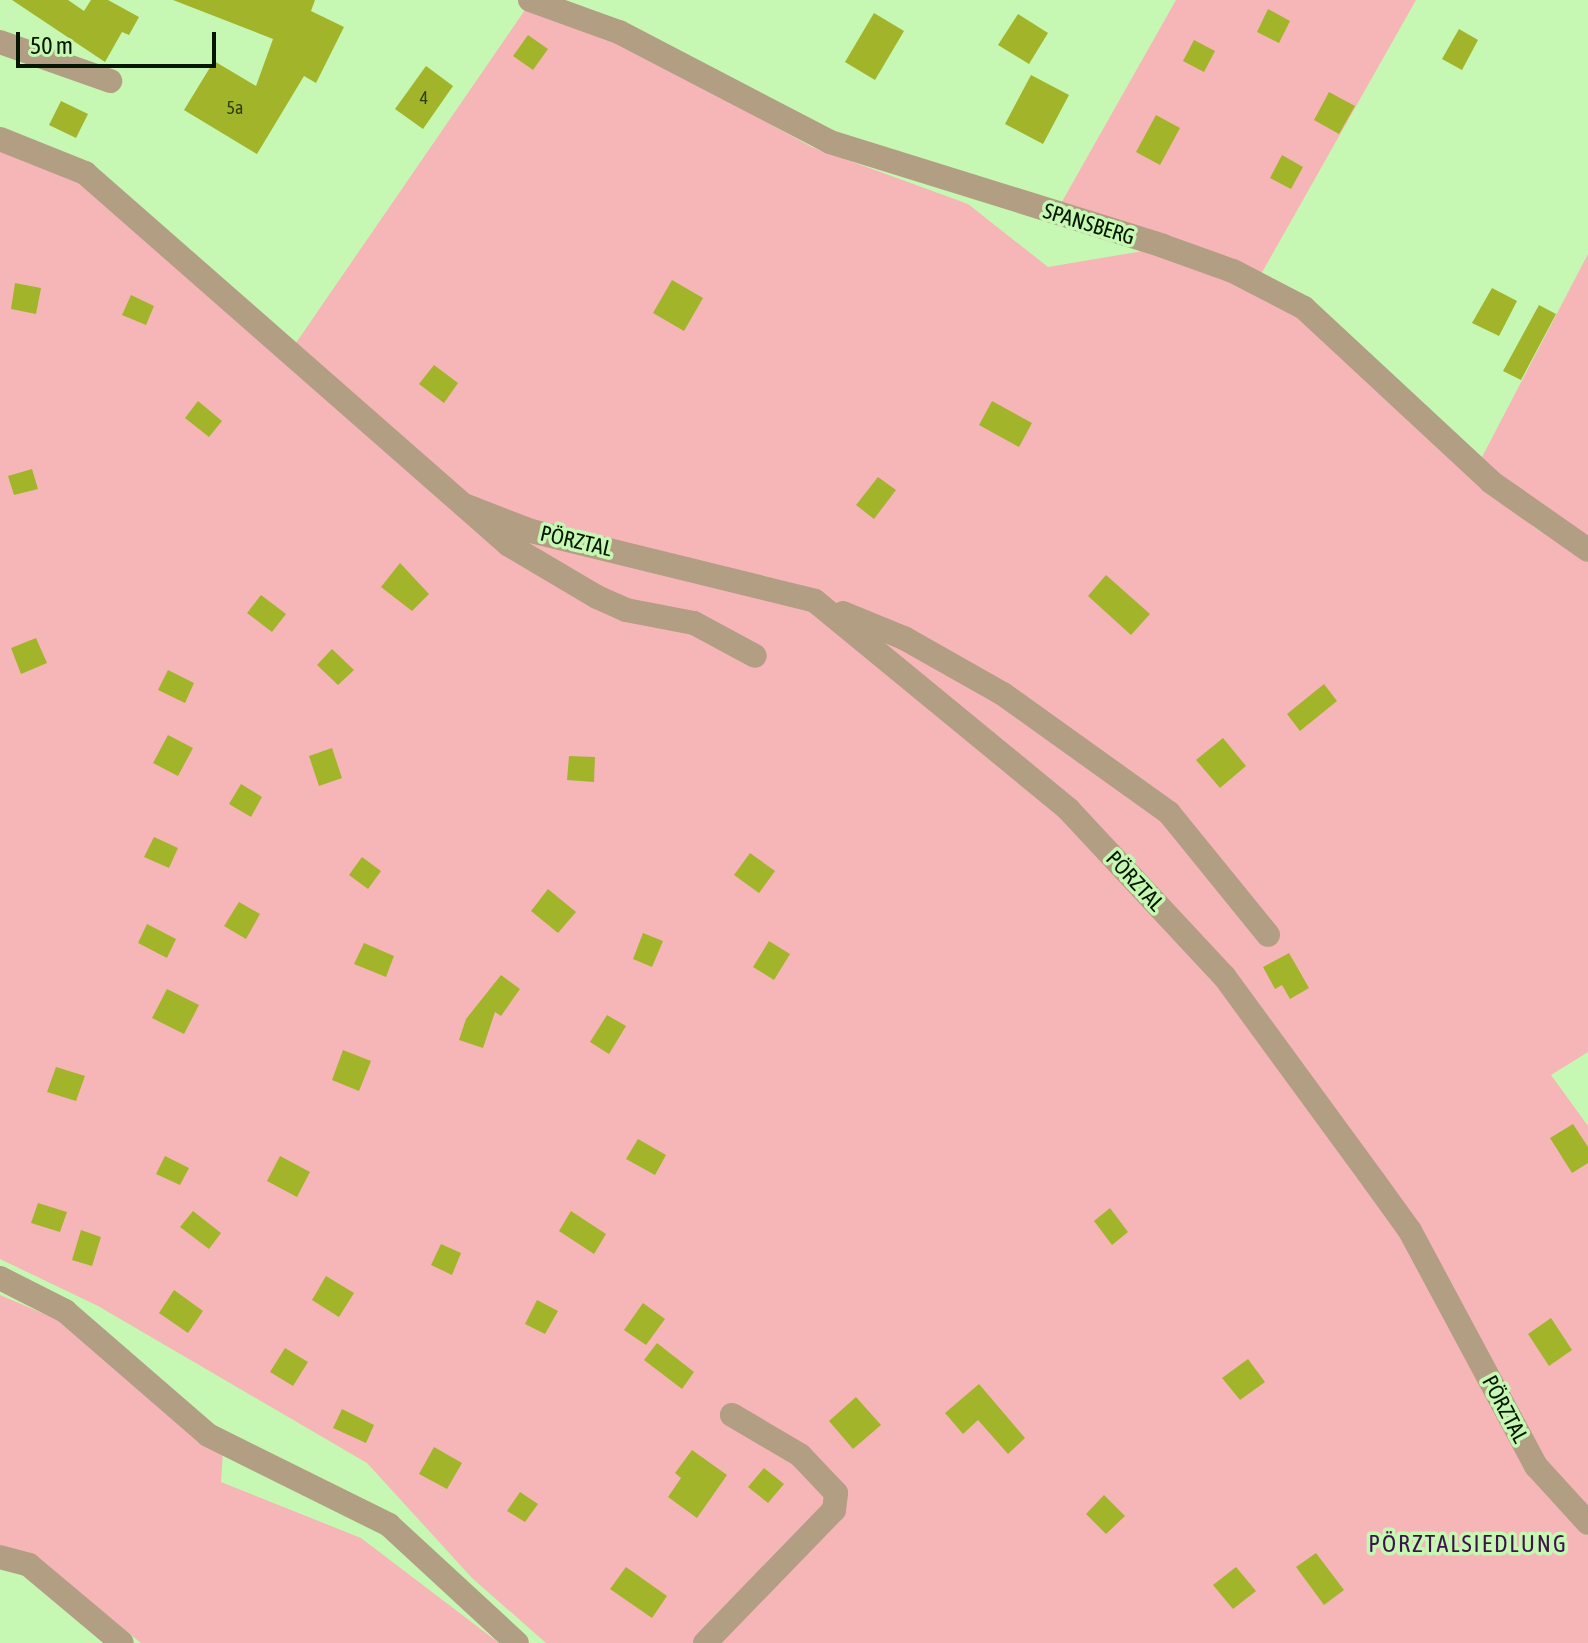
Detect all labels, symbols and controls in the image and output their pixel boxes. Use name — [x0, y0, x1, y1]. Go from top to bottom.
scale bar — [20, 16, 220, 66]
text: 50 m — [30, 32, 73, 59]
house number: 4 — [420, 87, 428, 109]
house number: 5a — [227, 97, 243, 119]
street label: SPANSBERG — [1040, 198, 1138, 250]
street label: PÖRZTAL — [538, 520, 614, 562]
street label: PÖRZTAL — [1101, 845, 1169, 917]
street label: PÖRZTAL — [1476, 1371, 1534, 1447]
district label: PÖRZTALSIEDLUNG — [1368, 1530, 1568, 1558]

